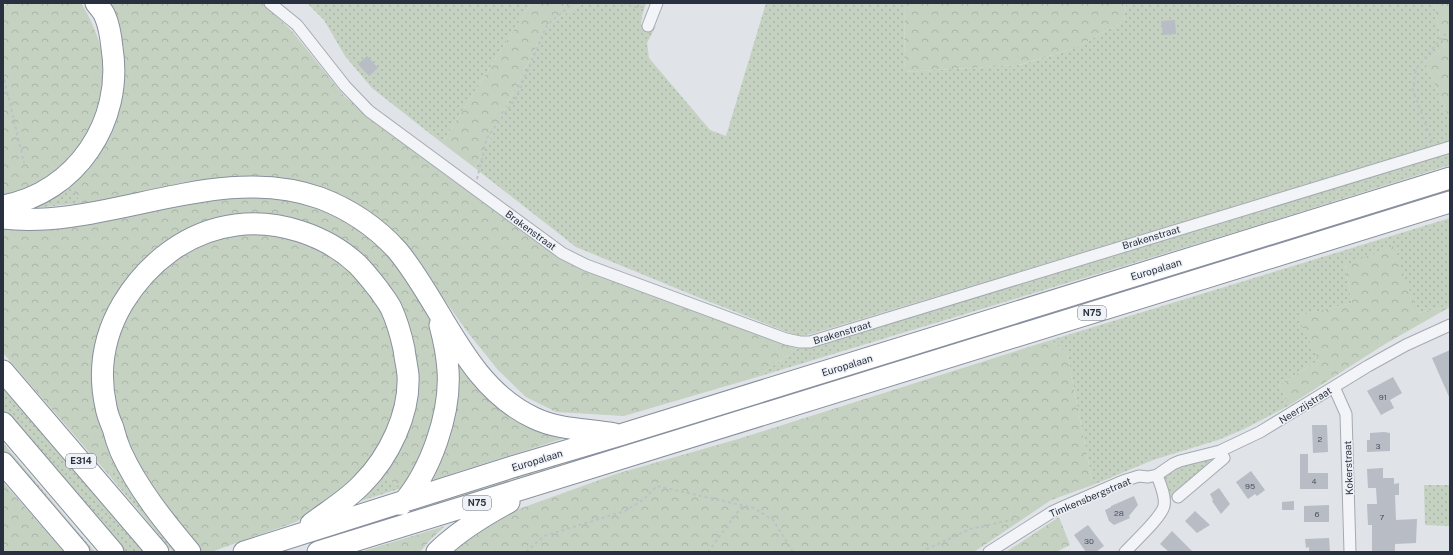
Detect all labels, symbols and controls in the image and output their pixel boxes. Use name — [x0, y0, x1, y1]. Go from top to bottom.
street label: Brakenstraat — [503, 208, 559, 253]
street label: Brakenstraat — [1121, 222, 1182, 252]
street label: Europalaan — [1129, 255, 1183, 282]
road number: N75 — [1078, 306, 1106, 320]
street label: Brakenstraat — [812, 317, 873, 347]
street label: Europalaan — [820, 351, 874, 378]
street label: Neerzijstraat — [1276, 384, 1334, 426]
house number: 91 — [1379, 392, 1387, 402]
house number: 2 — [1318, 434, 1323, 444]
street label: Kokerstraat — [1341, 441, 1355, 495]
house number: 3 — [1375, 441, 1381, 451]
street label: Europalaan — [510, 446, 564, 473]
road number: E314 — [66, 454, 96, 468]
street label: Timkensbergstraat — [1047, 474, 1133, 520]
house number: 4 — [1311, 476, 1317, 486]
house number: 95 — [1245, 481, 1255, 491]
road number: N75 — [463, 496, 491, 510]
house number: 28 — [1114, 508, 1124, 518]
house number: 6 — [1315, 509, 1320, 519]
house number: 7 — [1380, 512, 1385, 522]
house number: 30 — [1084, 536, 1094, 546]

